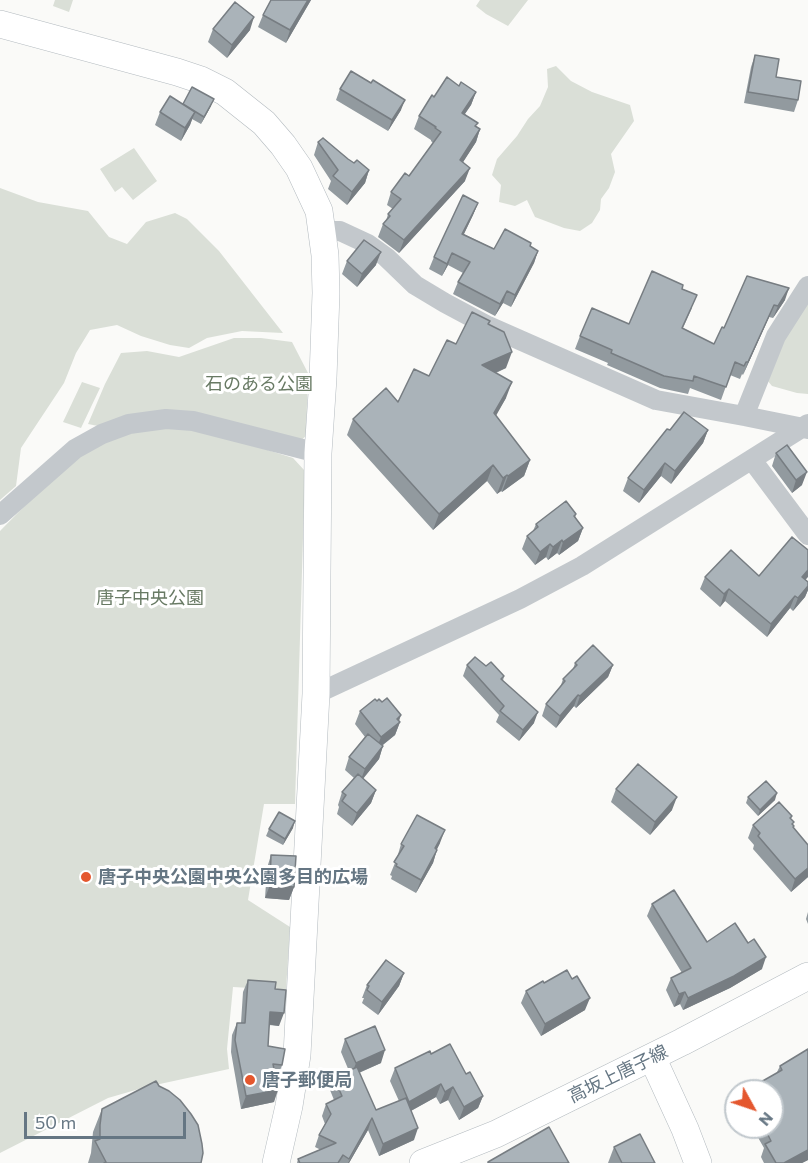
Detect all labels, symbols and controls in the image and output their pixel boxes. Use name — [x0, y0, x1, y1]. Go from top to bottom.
park label: 石のある公園 — [205, 373, 313, 395]
park label: 唐子中央公園 — [96, 587, 204, 609]
place label: 唐子中央公園中央公園多目的広場 — [98, 866, 368, 888]
marker: 唐子中央公園中央公園多目的広場 — [79, 870, 93, 884]
street label: 高坂上唐子線 — [565, 1041, 671, 1107]
place label: 唐子郵便局 — [262, 1069, 352, 1091]
marker: 唐子郵便局 — [243, 1073, 257, 1087]
north arrow — [724, 1079, 784, 1139]
scale bar — [27, 1100, 189, 1138]
text: N — [756, 1109, 778, 1130]
text: 50 m — [35, 1111, 76, 1133]

